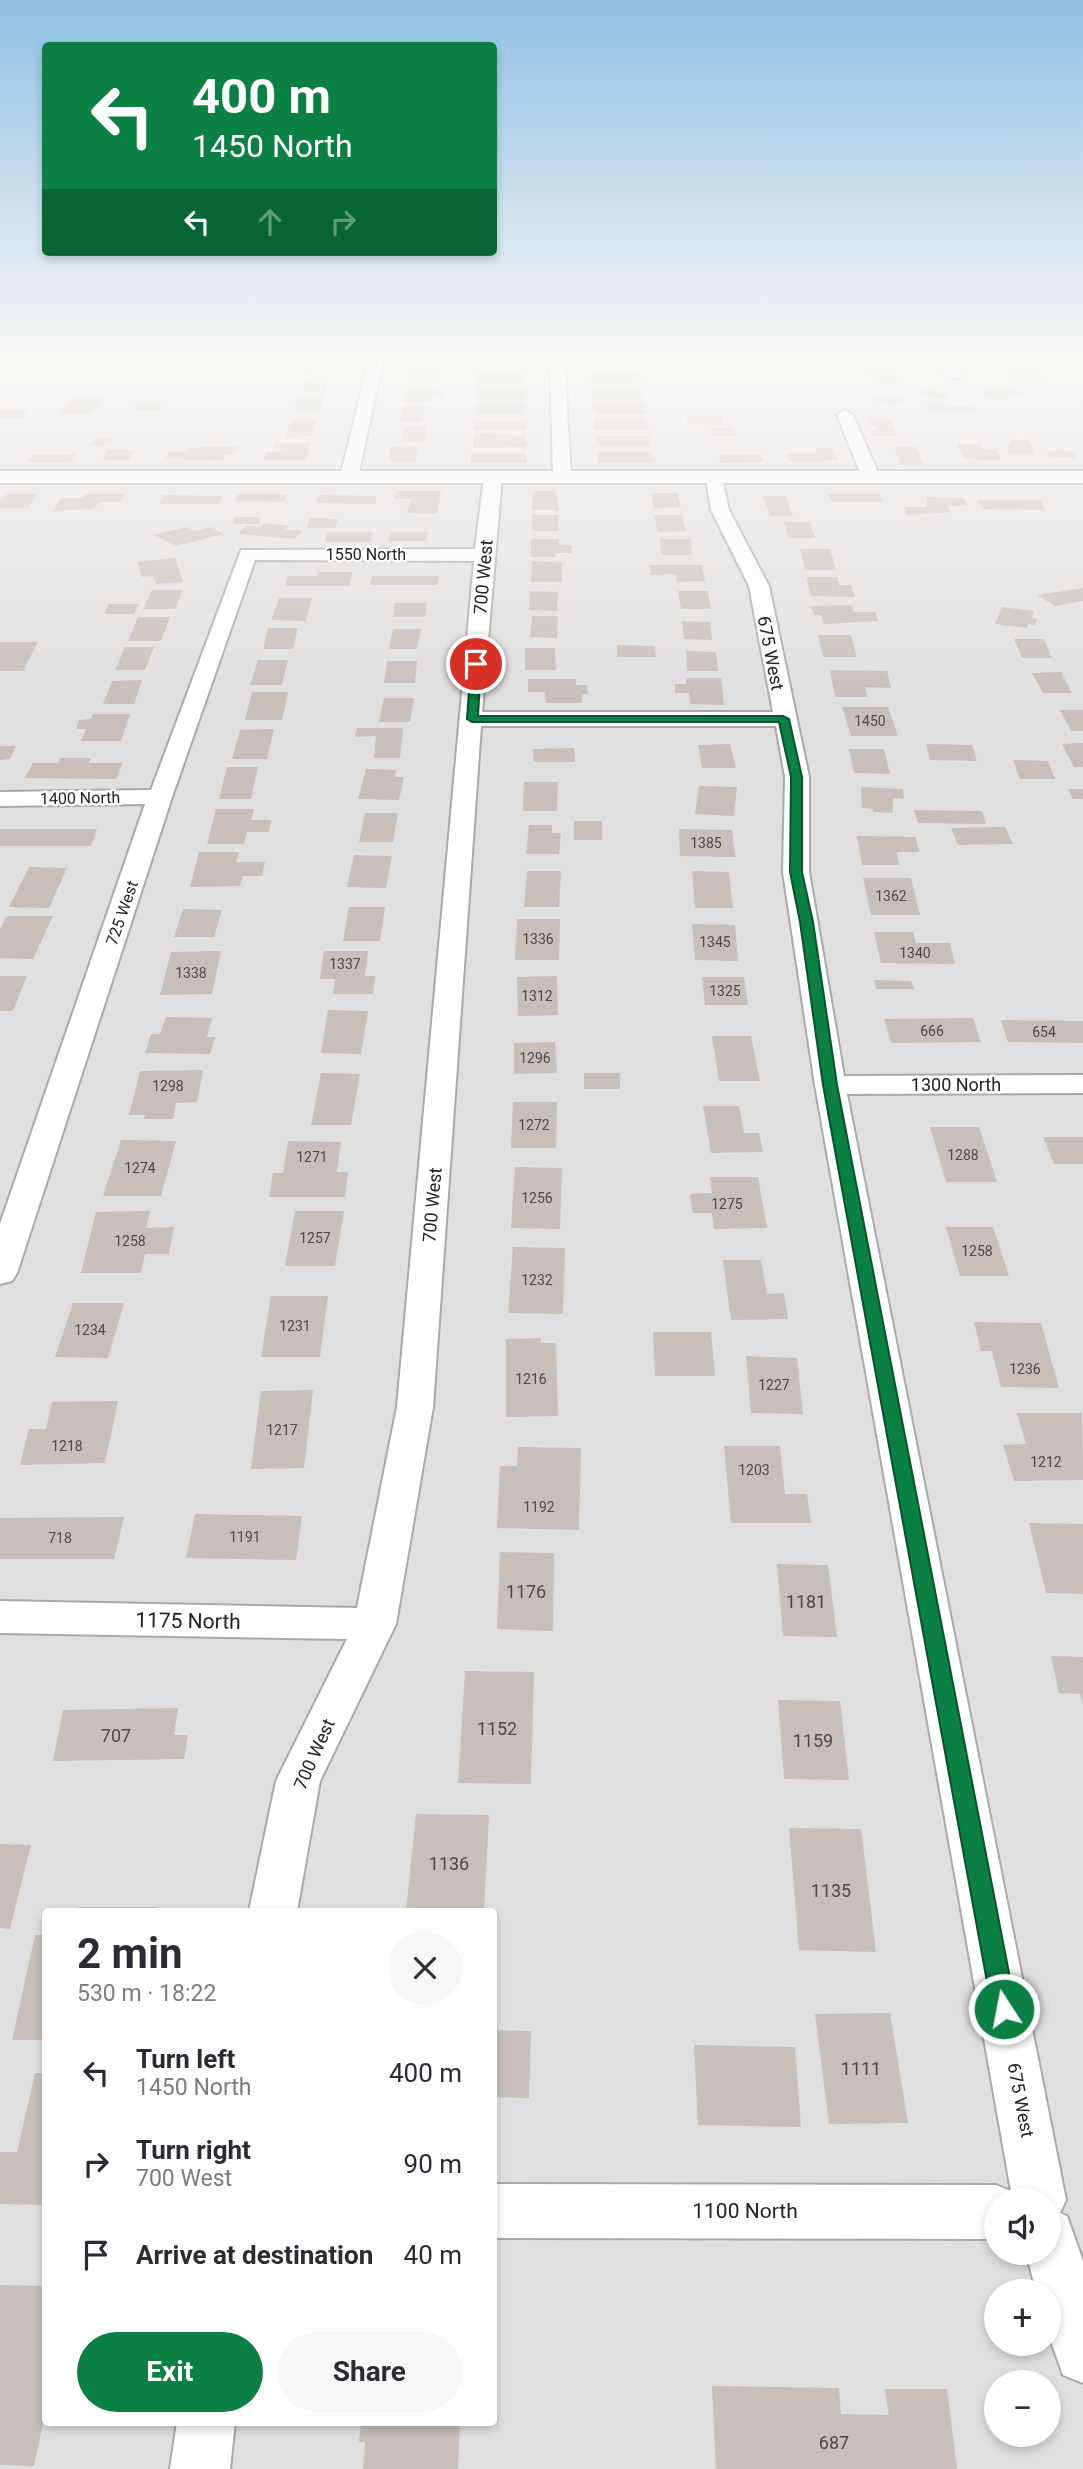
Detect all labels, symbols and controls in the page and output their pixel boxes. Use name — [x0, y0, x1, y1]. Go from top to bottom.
text: 400 m — [192, 68, 331, 125]
icon: left — [77, 70, 168, 161]
text: 1450 North — [192, 127, 353, 165]
icon: left — [178, 203, 216, 241]
icon: ahead — [251, 203, 289, 241]
icon: right — [324, 203, 362, 241]
street label: 700 West — [469, 538, 497, 615]
street label: 1550 North — [326, 545, 406, 564]
street label: 675 West — [754, 614, 789, 692]
pin — [446, 634, 506, 694]
icon: arrive — [457, 645, 495, 683]
house number: 1450 — [854, 713, 886, 729]
street label: 1400 North — [40, 788, 120, 808]
house number: 1385 — [690, 835, 722, 851]
street label: 725 West — [102, 878, 142, 948]
house number: 1362 — [875, 888, 907, 904]
house number: 1336 — [522, 931, 554, 947]
house number: 1345 — [699, 934, 731, 950]
house number: 1340 — [899, 945, 931, 961]
house number: 1337 — [329, 956, 361, 972]
house number: 1338 — [175, 965, 207, 981]
house number: 1325 — [709, 983, 741, 999]
house number: 1312 — [521, 988, 553, 1004]
house number: 666 — [920, 1023, 944, 1039]
house number: 654 — [1032, 1024, 1056, 1040]
house number: 1296 — [519, 1050, 551, 1066]
street label: 1300 North — [911, 1074, 1001, 1095]
house number: 1298 — [152, 1078, 184, 1094]
house number: 1272 — [518, 1117, 550, 1133]
house number: 1288 — [947, 1147, 979, 1163]
house number: 1271 — [296, 1149, 328, 1165]
house number: 1274 — [124, 1160, 156, 1176]
street label: 700 West — [418, 1166, 446, 1243]
house number: 1256 — [521, 1190, 553, 1206]
house number: 1275 — [711, 1196, 743, 1212]
house number: 1257 — [299, 1230, 331, 1246]
house number: 1258 — [114, 1233, 146, 1249]
house number: 1258 — [961, 1243, 993, 1259]
house number: 1232 — [521, 1272, 553, 1288]
house number: 1231 — [279, 1318, 311, 1334]
house number: 1234 — [74, 1322, 106, 1338]
house number: 1236 — [1009, 1361, 1041, 1377]
house number: 1216 — [515, 1371, 547, 1387]
house number: 1227 — [758, 1377, 790, 1393]
house number: 1217 — [266, 1422, 298, 1438]
house number: 1218 — [51, 1438, 83, 1454]
house number: 1212 — [1030, 1454, 1062, 1470]
house number: 1203 — [738, 1462, 770, 1478]
house number: 1192 — [523, 1499, 555, 1515]
house number: 1191 — [229, 1529, 261, 1545]
house number: 718 — [48, 1530, 72, 1546]
house number: 1176 — [506, 1581, 546, 1602]
house number: 1181 — [786, 1591, 826, 1612]
street label: 1175 North — [135, 1608, 241, 1634]
street label: 700 West — [289, 1715, 339, 1793]
house number: 1152 — [477, 1718, 517, 1739]
house number: 707 — [101, 1725, 131, 1746]
house number: 1159 — [793, 1730, 833, 1751]
house number: 1136 — [429, 1853, 469, 1874]
house number: 1135 — [811, 1880, 851, 1901]
text: 2 min — [77, 1929, 183, 1978]
button: close — [388, 1931, 462, 2005]
position arrow — [967, 1972, 1041, 2046]
text: 530 m · 18:22 — [77, 1980, 216, 2007]
text: Turn left — [136, 2044, 235, 2074]
icon: left — [77, 2054, 115, 2092]
text: 400 m — [389, 2058, 462, 2088]
house number: 1111 — [841, 2058, 881, 2079]
street label: 675 West — [1004, 2061, 1039, 2139]
text: 1450 North — [136, 2074, 251, 2101]
text: Turn right — [136, 2135, 251, 2165]
icon: right — [77, 2145, 115, 2183]
text: 90 m — [404, 2149, 462, 2179]
text: 700 West — [136, 2165, 232, 2192]
map controls — [984, 2188, 1061, 2447]
button: sound — [984, 2188, 1061, 2265]
street label: 1100 North — [692, 2199, 798, 2223]
icon: arrive — [77, 2236, 115, 2274]
text: Arrive at destination — [136, 2240, 373, 2270]
text: 40 m — [404, 2240, 462, 2270]
button: + — [984, 2279, 1061, 2356]
button: Exit — [77, 2332, 263, 2412]
button: Share — [277, 2332, 462, 2412]
button: − — [984, 2370, 1061, 2447]
house number: 687 — [819, 2432, 849, 2453]

